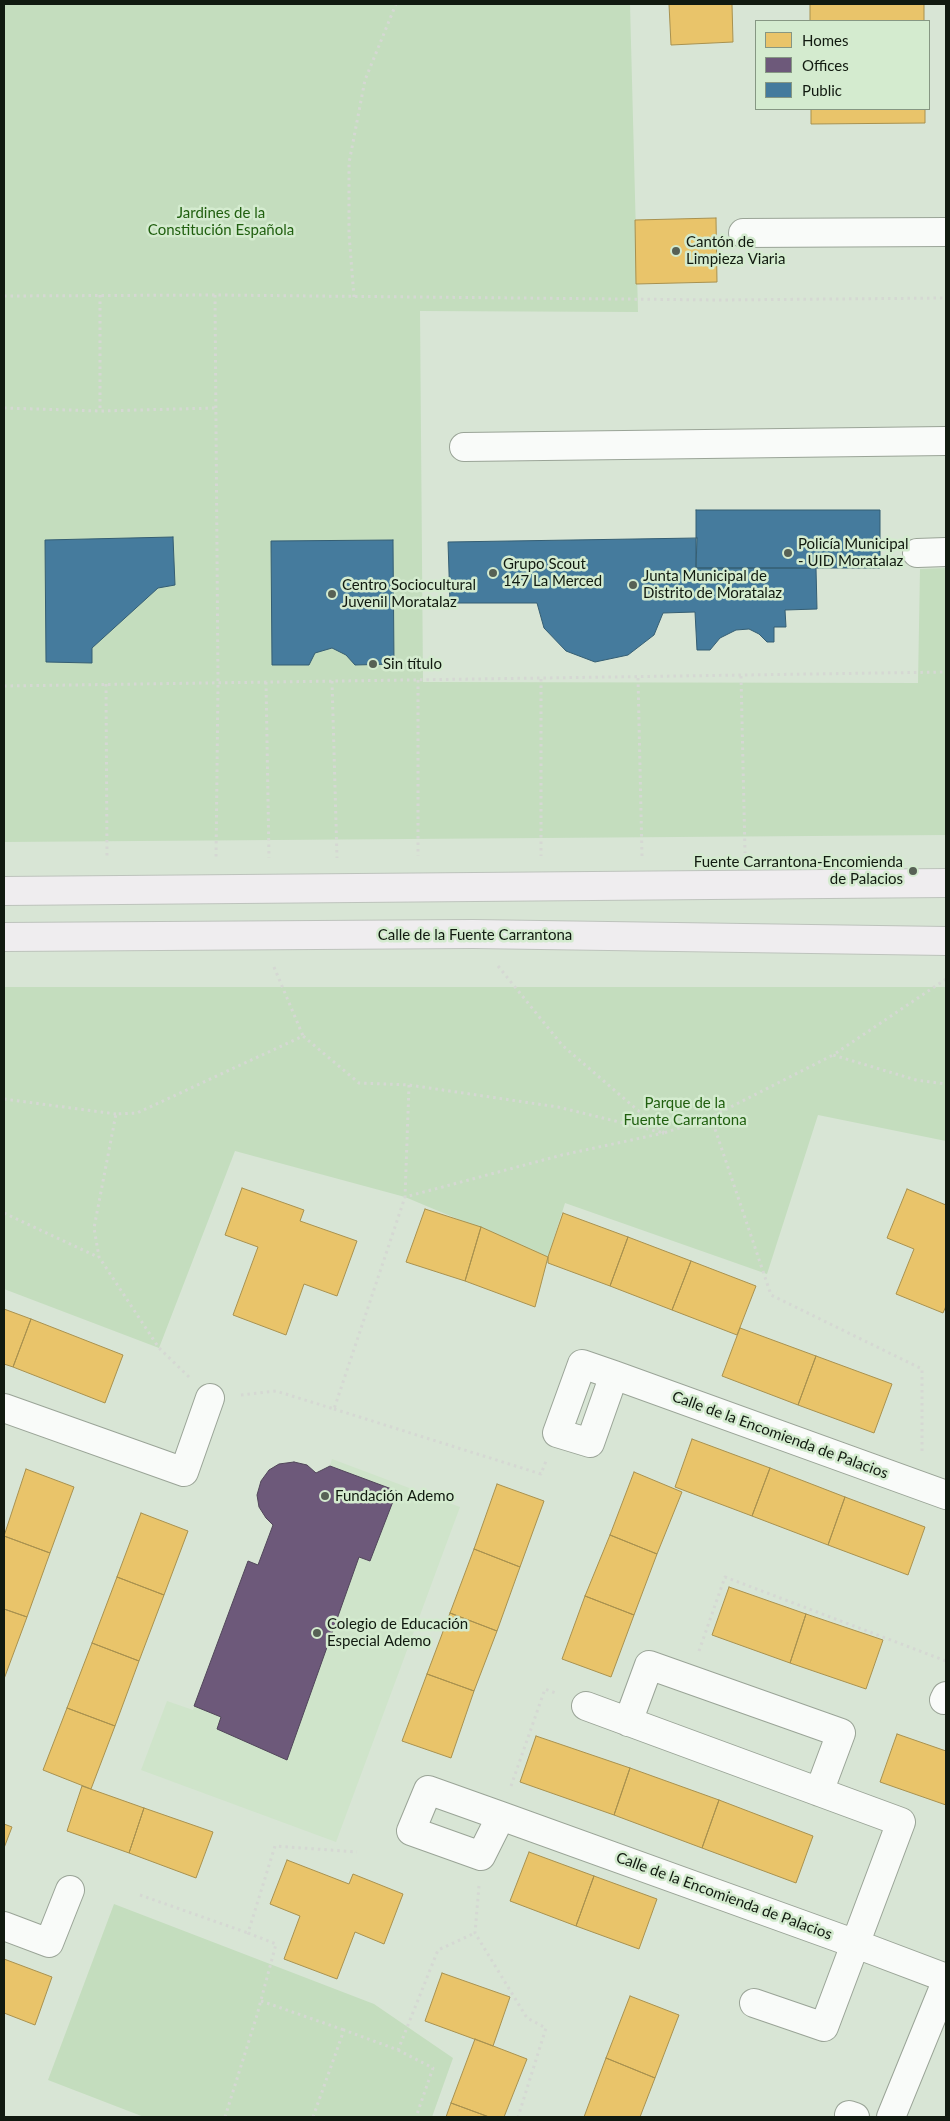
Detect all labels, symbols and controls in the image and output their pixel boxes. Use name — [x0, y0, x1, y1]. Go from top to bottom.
legend — [755, 20, 930, 110]
text: Homes — [802, 31, 848, 49]
text: Offices — [802, 56, 849, 74]
text: Public — [802, 81, 842, 99]
park label: Jardines de la Constitución Española — [148, 204, 294, 239]
place label: Cantón de Limpieza Viaria — [686, 233, 785, 268]
marker: Cantón de Limpieza Viaria — [670, 245, 682, 257]
place label: Policía Municipal - UID Moratalaz — [798, 535, 909, 570]
marker: Policía Municipal - UID Moratalaz — [782, 547, 794, 559]
place label: Grupo Scout 147 La Merced — [503, 555, 602, 590]
marker: Grupo Scout 147 La Merced — [487, 567, 499, 579]
place label: Junta Municipal de Distrito de Moratalaz — [643, 567, 782, 602]
place label: Centro Sociocultural Juvenil Moratalaz — [342, 576, 476, 611]
marker: Junta Municipal de Distrito de Moratalaz — [627, 579, 639, 591]
marker: Centro Sociocultural Juvenil Moratalaz — [326, 588, 338, 600]
place label: Sin título — [383, 655, 442, 673]
marker: Sin título — [367, 658, 379, 670]
place label: Fuente Carrantona-Encomienda de Palacios — [694, 853, 903, 888]
marker: Fuente Carrantona-Encomienda de Palacios — [907, 865, 919, 877]
street label: Calle de la Fuente Carrantona — [378, 926, 572, 944]
park label: Parque de la Fuente Carrantona — [623, 1094, 747, 1129]
street label: Calle de la Encomienda de Palacios — [669, 1387, 891, 1483]
place label: Fundación Ademo — [335, 1487, 454, 1505]
marker: Fundación Ademo — [319, 1490, 331, 1502]
place label: Colegio de Educación Especial Ademo — [327, 1615, 468, 1650]
marker: Colegio de Educación Especial Ademo — [311, 1627, 323, 1639]
street label: Calle de la Encomienda de Palacios — [613, 1848, 835, 1944]

